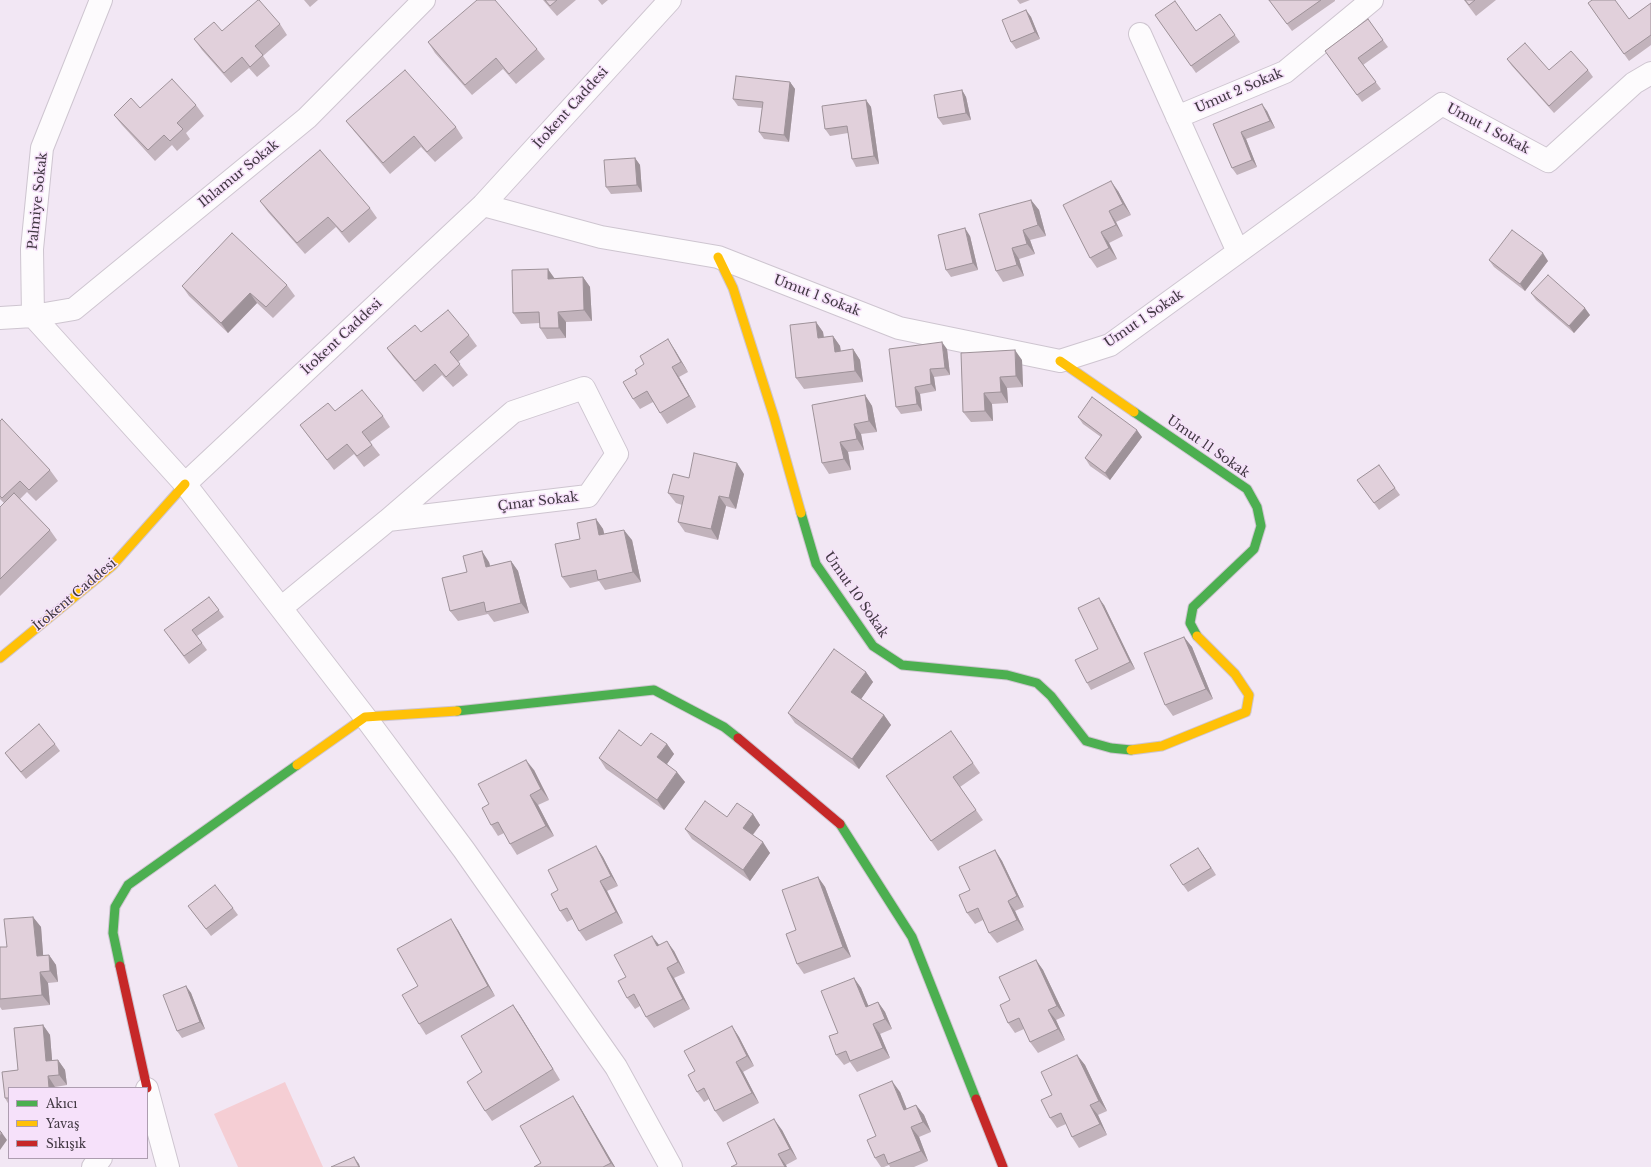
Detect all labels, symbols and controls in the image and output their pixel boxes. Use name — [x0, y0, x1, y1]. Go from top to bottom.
street label: İtokent Caddesi — [530, 64, 612, 152]
street label: Umut 2 Sokak — [1193, 65, 1285, 117]
street label: Umut 1 Sokak — [1444, 101, 1532, 157]
street label: Ihlamur Sokak — [196, 137, 282, 211]
street label: Palmiye Sokak — [25, 152, 51, 250]
street label: Umut 1 Sokak — [771, 272, 863, 320]
street label: Umut 1 Sokak — [1102, 287, 1186, 351]
street label: İtokent Caddesi — [299, 296, 385, 378]
street label: Umut 11 Sokak — [1164, 413, 1252, 481]
street label: Çınar Sokak — [497, 489, 579, 515]
street label: Umut 10 Sokak — [821, 549, 891, 641]
street label: İtokent Caddesi — [30, 556, 120, 634]
legend — [8, 1087, 148, 1159]
text: Akıcı — [46, 1096, 77, 1111]
text: Yavaş — [46, 1116, 79, 1131]
text: Sıkışık — [46, 1136, 86, 1151]

